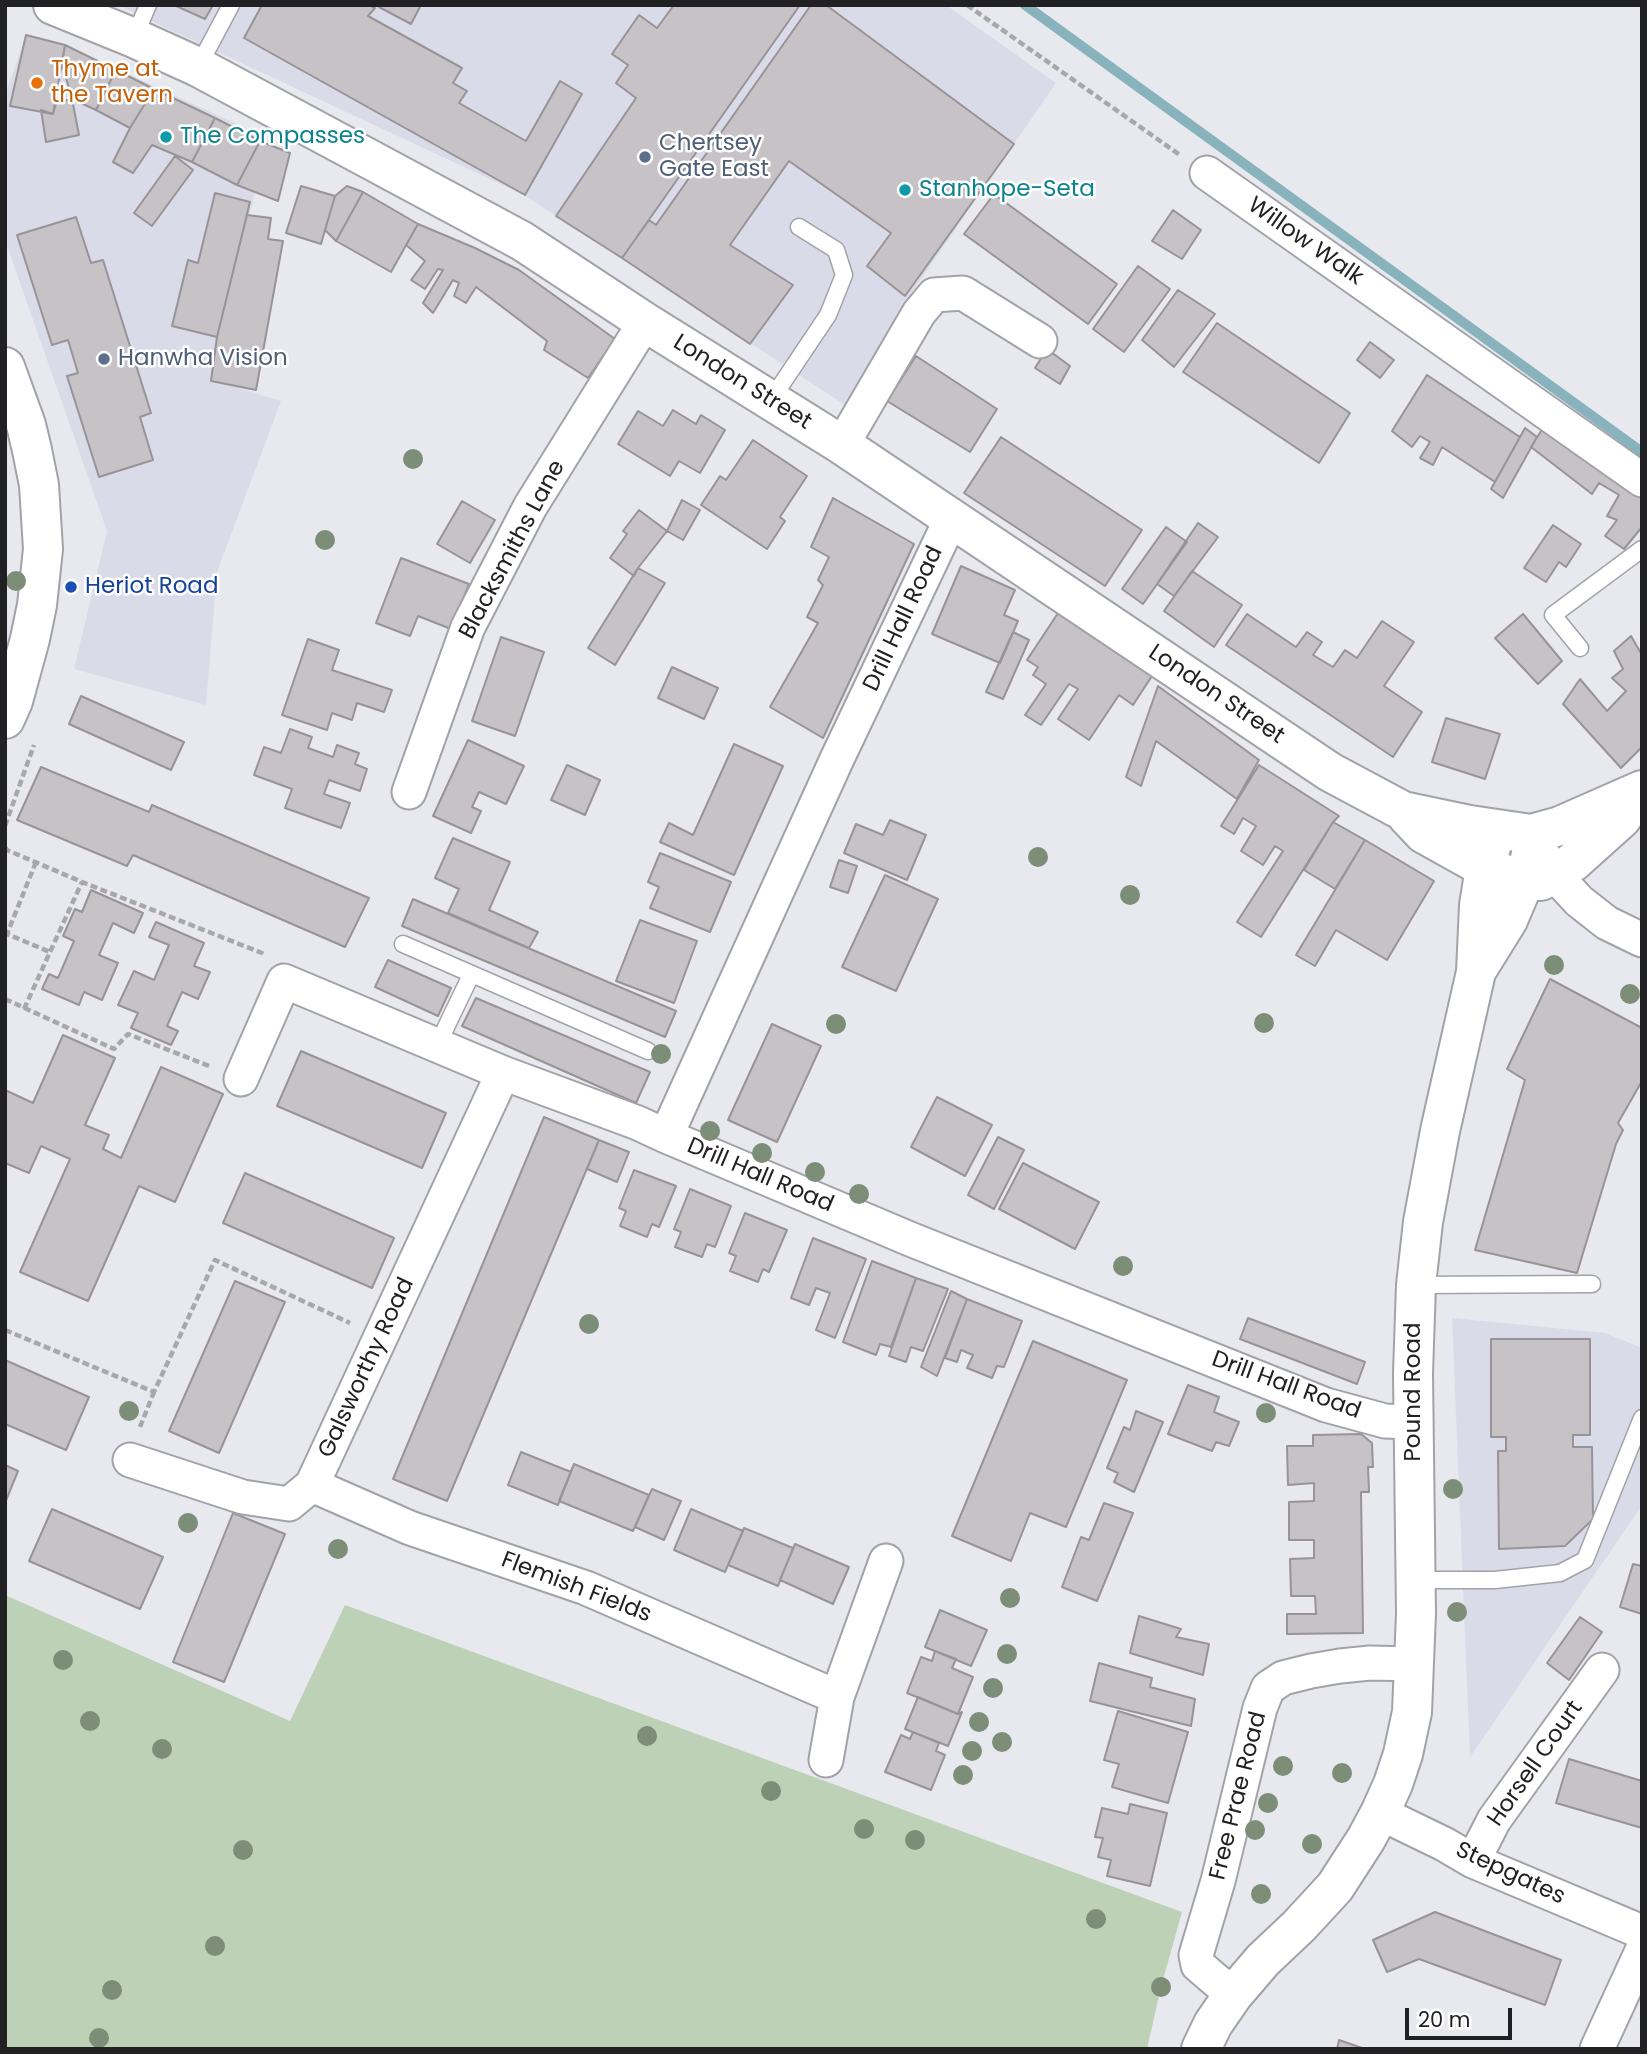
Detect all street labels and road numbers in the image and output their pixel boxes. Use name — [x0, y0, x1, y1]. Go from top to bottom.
street label: Willow Walk — [1242, 192, 1368, 292]
street label: London Street — [668, 329, 816, 437]
street label: Blacksmiths Lane — [454, 456, 572, 644]
street label: Drill Hall Road — [858, 542, 950, 696]
street label: London Street — [1143, 639, 1289, 751]
street label: Drill Hall Road — [682, 1133, 838, 1219]
street label: Galsworthy Road — [313, 1274, 421, 1462]
street label: Pound Road — [1400, 1323, 1428, 1461]
street label: Drill Hall Road — [1208, 1346, 1364, 1426]
street label: Flemish Fields — [497, 1547, 655, 1629]
street label: Horsell Court — [1483, 1696, 1589, 1832]
street label: Free Prae Road — [1205, 1709, 1273, 1883]
street label: Stepgates — [1451, 1837, 1569, 1911]

